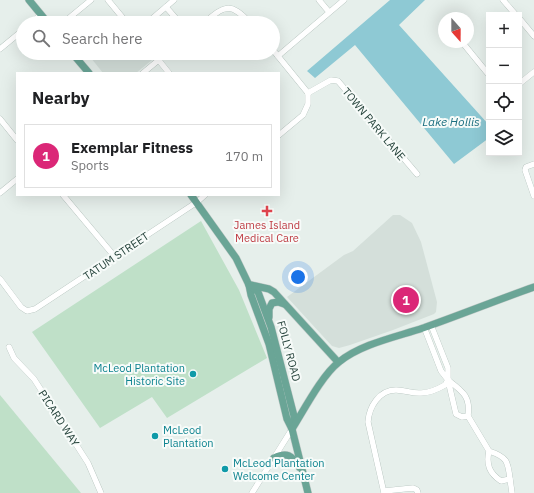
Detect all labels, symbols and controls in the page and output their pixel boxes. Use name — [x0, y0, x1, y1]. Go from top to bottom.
north arrow — [438, 12, 474, 48]
map controls — [486, 12, 522, 156]
button: + — [486, 12, 522, 48]
search box — [16, 16, 280, 60]
icon: search — [30, 27, 52, 49]
text: Search here — [62, 29, 142, 48]
button: − — [486, 48, 522, 84]
button: locate — [486, 84, 522, 120]
street label: TOWN PARK LANE — [339, 85, 409, 163]
text: Nearby — [32, 87, 90, 109]
water label: Lake Hollis — [422, 114, 480, 129]
button: layers — [486, 120, 522, 156]
text: Exemplar Fitness — [71, 138, 193, 157]
text: 1 — [42, 148, 50, 165]
text: 170 m — [225, 148, 263, 165]
text: Sports — [71, 157, 109, 174]
marker: James Island Medical Care — [261, 205, 273, 217]
place label: James Island Medical Care — [234, 218, 300, 245]
street label: TATUM STREET — [81, 229, 152, 283]
your location — [288, 267, 308, 287]
pin: 1 — [393, 285, 419, 315]
street label: FOLLY ROAD — [274, 319, 304, 383]
place label: McLeod Plantation Historic Site — [93, 361, 185, 388]
marker: McLeod Plantation Historic Site — [188, 369, 198, 379]
street label: PICARD WAY — [36, 387, 83, 449]
place label: McLeod Plantation — [163, 423, 214, 450]
marker: McLeod Plantation — [150, 431, 160, 441]
place label: McLeod Plantation Welcome Center — [233, 456, 325, 483]
marker: McLeod Plantation Welcome Center — [220, 464, 230, 474]

